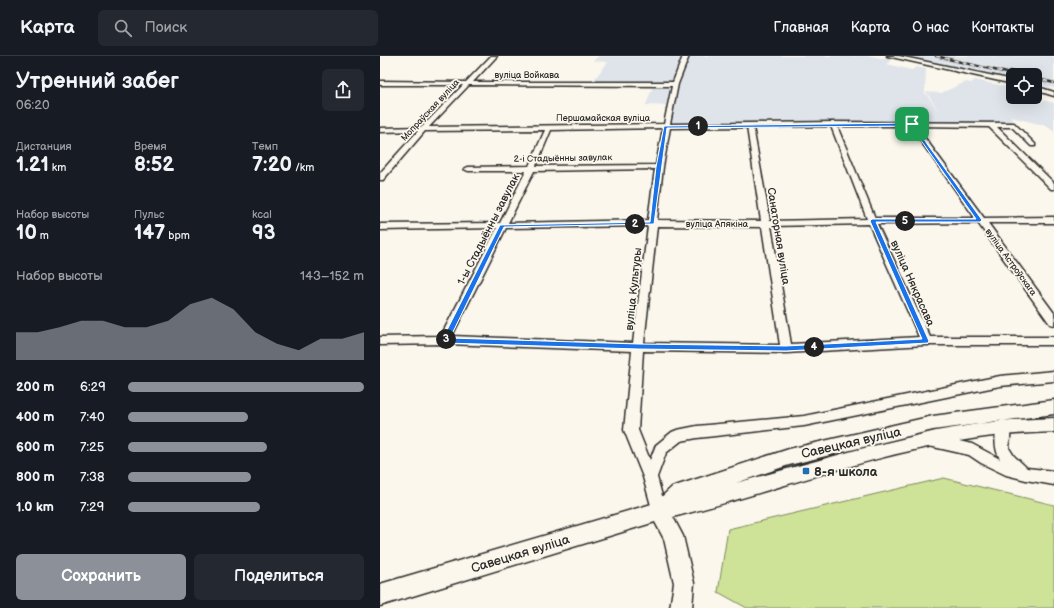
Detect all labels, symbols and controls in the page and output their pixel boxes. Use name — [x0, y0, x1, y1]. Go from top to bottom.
search box — [98, 10, 378, 46]
text: Карта — [20, 16, 74, 39]
icon: search — [112, 17, 134, 39]
text: Поиск — [144, 18, 187, 37]
text: Главная — [774, 19, 829, 36]
text: Карта — [851, 19, 890, 36]
text: О нас — [912, 19, 949, 36]
text: Контакты — [971, 19, 1034, 36]
text: Утренний забег — [16, 68, 179, 95]
map controls — [1006, 68, 1042, 104]
button: locate — [1006, 68, 1042, 104]
button: share — [322, 69, 364, 111]
street label: вуліца Войкава — [495, 70, 560, 81]
street label: Мопраўская вуліца — [399, 77, 462, 144]
text: 06:20 — [16, 97, 50, 113]
pin — [895, 107, 929, 141]
street label: Першамайская вуліца — [556, 113, 651, 124]
icon: arrive — [901, 113, 923, 135]
pin: 1 — [688, 116, 708, 136]
text: 1 — [696, 119, 700, 132]
text: Дистанция — [16, 140, 72, 153]
text: Время — [134, 140, 167, 153]
text: Темп — [252, 140, 278, 153]
street label: 2-і Стадыённы завулак — [514, 152, 612, 165]
text: 1.21 — [16, 153, 49, 177]
text: 8:52 — [134, 153, 174, 177]
text: 7:20 — [252, 153, 292, 177]
text: km — [49, 161, 66, 174]
text: /km — [292, 161, 314, 174]
street label: 1-ы Стадыённы завулак — [455, 171, 522, 287]
street label: Санаторная вуліца — [764, 187, 793, 286]
text: Набор высоты — [16, 208, 89, 221]
text: Пульс — [134, 208, 164, 221]
text: kcal — [252, 208, 272, 221]
pin: 5 — [895, 211, 915, 231]
pin: 2 — [625, 214, 645, 234]
text: 5 — [902, 214, 908, 227]
text: 2 — [632, 217, 638, 230]
street label: вуліца Апякіна — [686, 219, 749, 230]
text: 10 — [16, 221, 37, 245]
text: 147 — [134, 221, 165, 245]
text: 93 — [252, 221, 275, 245]
street label: вуліца Астроўскага — [983, 227, 1039, 299]
text: m — [37, 229, 49, 242]
text: bpm — [165, 229, 190, 242]
street label: вуліца Някрасава — [888, 238, 938, 329]
street label: вуліца Культуры — [623, 247, 644, 331]
text: Набор высоты — [16, 268, 103, 284]
text: 143–152 m — [300, 268, 364, 284]
pin: 3 — [436, 329, 456, 349]
text: 3 — [443, 332, 449, 345]
pin: 4 — [804, 337, 824, 357]
text: 4 — [811, 340, 817, 353]
text: 200 m — [16, 379, 54, 395]
text: 6:29 — [80, 379, 106, 395]
text: 400 m — [16, 409, 54, 425]
text: 7:40 — [80, 409, 105, 425]
street label: Савецкая вуліца — [800, 424, 903, 462]
text: 600 m — [16, 439, 55, 455]
text: 7:25 — [80, 439, 104, 455]
place label: 8-я школа — [814, 464, 878, 480]
marker: 8-я школа — [801, 466, 811, 476]
text: 800 m — [16, 469, 55, 485]
text: 7:38 — [80, 469, 105, 485]
text: 1.0 km — [16, 499, 54, 515]
text: 7:29 — [80, 499, 104, 515]
street label: Савецкая вуліца — [469, 531, 572, 577]
button: Сохранить — [16, 554, 186, 600]
button: Поделиться — [194, 554, 364, 600]

